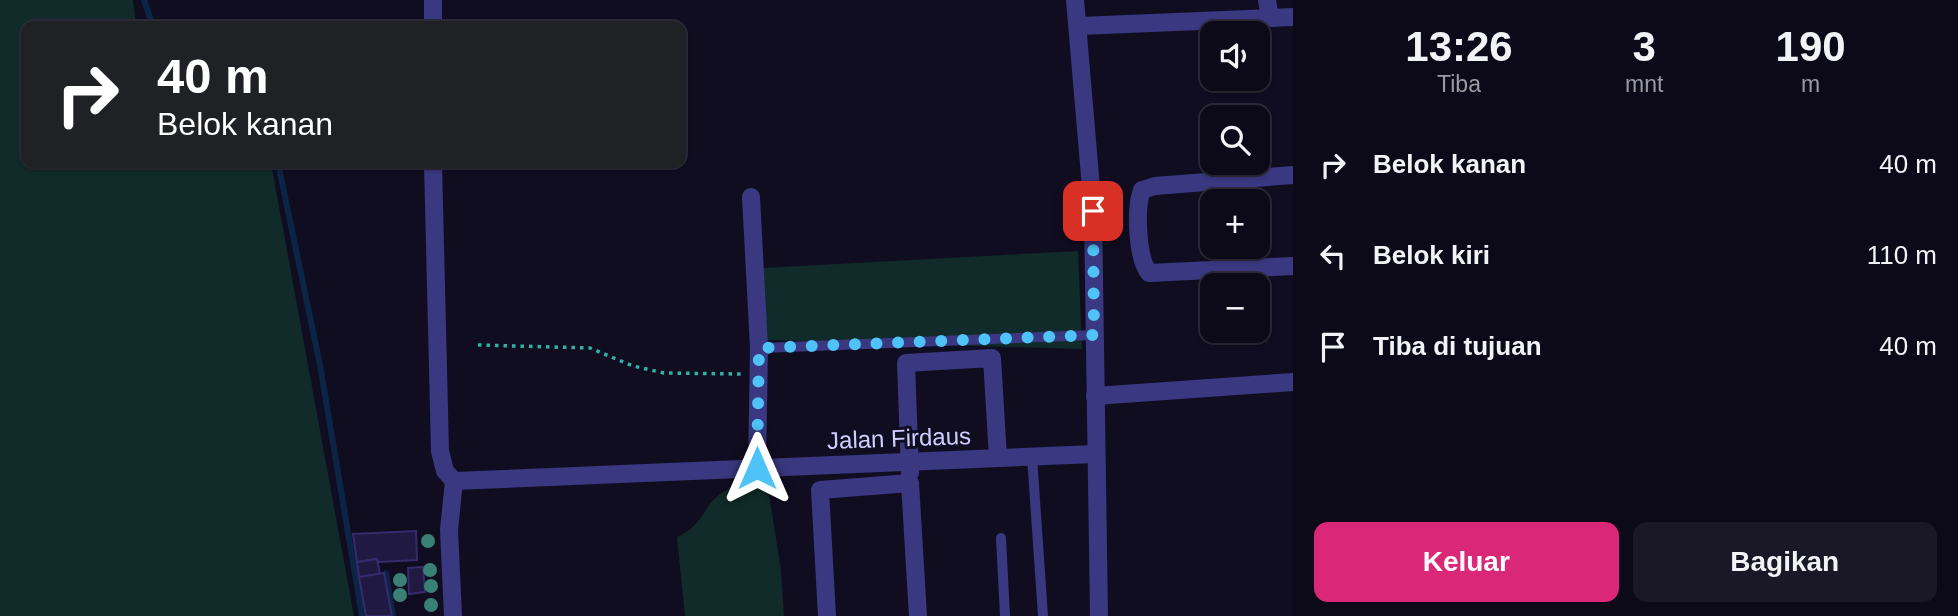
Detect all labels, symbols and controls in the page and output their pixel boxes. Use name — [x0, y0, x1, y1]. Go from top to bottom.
map controls — [1200, 21, 1270, 343]
button: sound — [1200, 21, 1270, 91]
text: 13:26 — [1405, 23, 1513, 70]
text: 3 — [1632, 23, 1656, 70]
text: 190 — [1776, 23, 1846, 70]
icon: right — [42, 49, 133, 140]
text: 40 m — [157, 49, 269, 103]
text: Tiba — [1437, 71, 1481, 97]
text: mnt — [1625, 71, 1663, 97]
text: m — [1801, 71, 1820, 97]
button: search — [1200, 105, 1270, 175]
text: Belok kanan — [157, 106, 333, 142]
icon: right — [1314, 146, 1352, 184]
text: Belok kanan — [1373, 149, 1526, 179]
text: 40 m — [1879, 149, 1937, 179]
pin — [1063, 181, 1123, 241]
button: + — [1200, 189, 1270, 259]
icon: arrive — [1074, 192, 1112, 230]
icon: left — [1314, 237, 1352, 275]
text: Belok kiri — [1373, 240, 1490, 270]
text: 110 m — [1867, 240, 1937, 270]
button: − — [1200, 273, 1270, 343]
icon: arrive — [1314, 328, 1352, 366]
text: Tiba di tujuan — [1373, 331, 1542, 361]
text: 40 m — [1879, 331, 1937, 361]
street label: Jalan Firdaus — [827, 422, 971, 454]
position arrow — [720, 431, 794, 505]
button: Keluar — [1314, 522, 1619, 602]
button: Bagikan — [1633, 522, 1937, 602]

